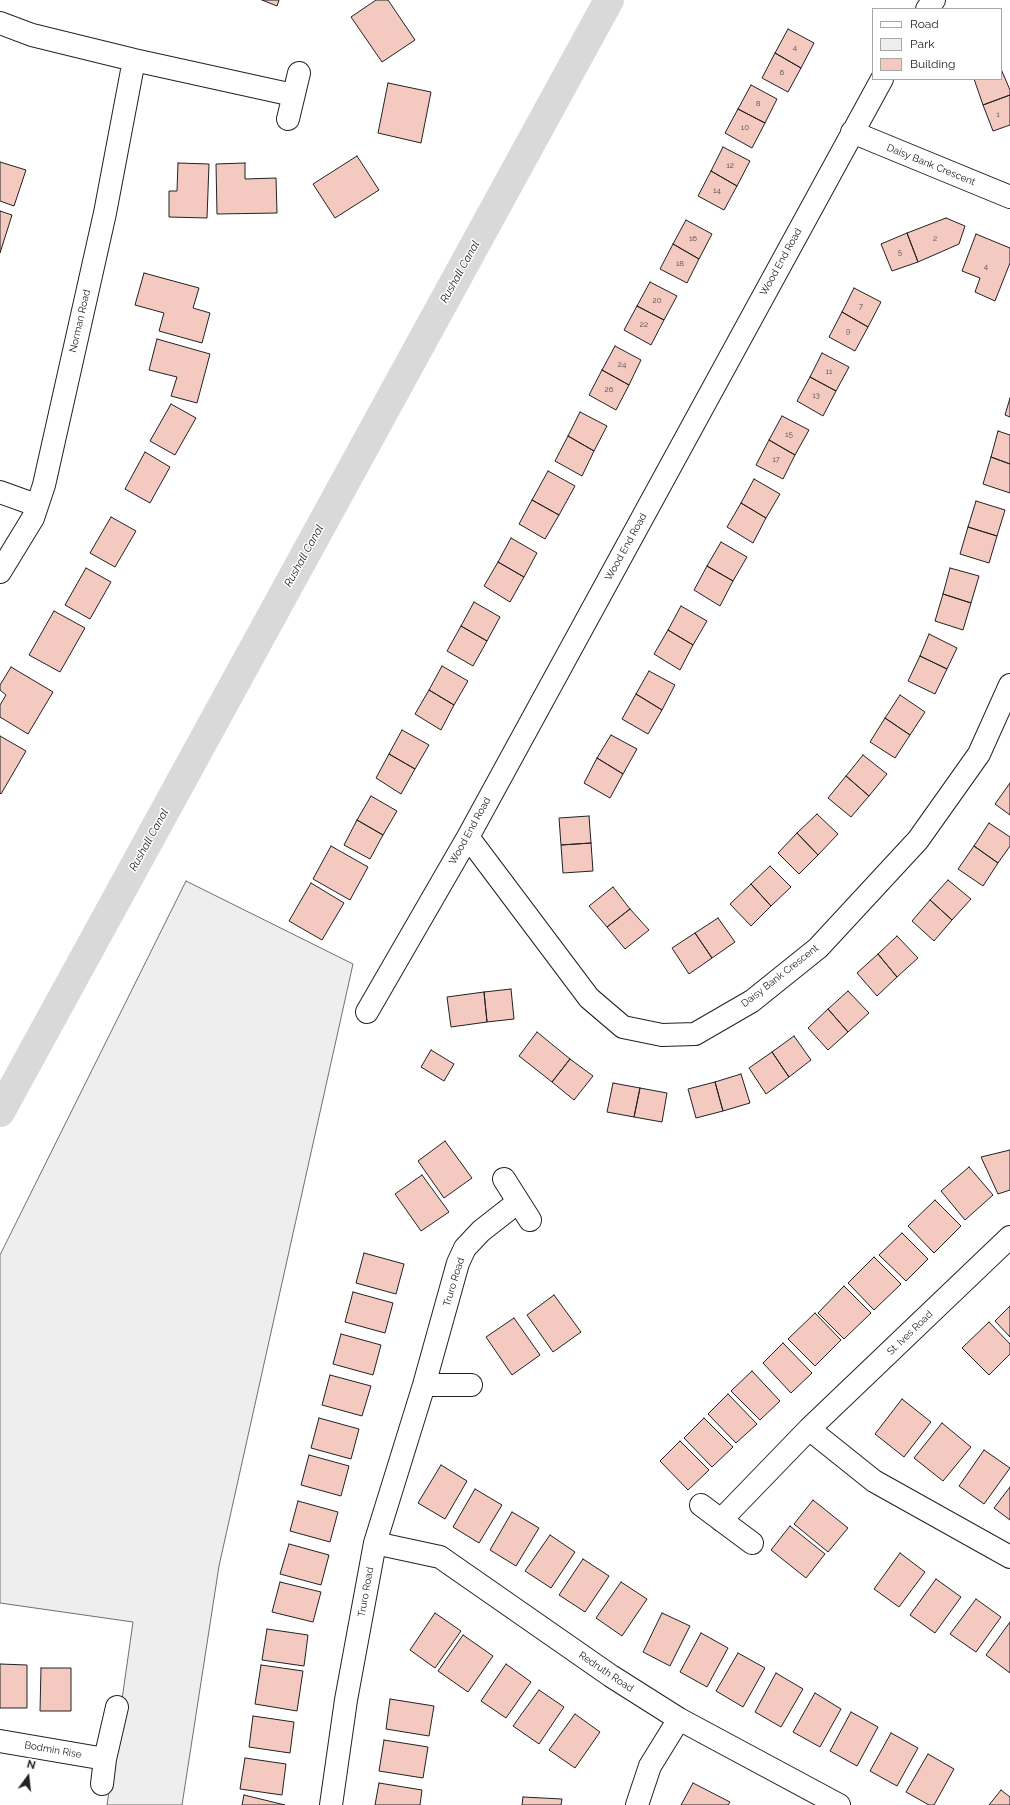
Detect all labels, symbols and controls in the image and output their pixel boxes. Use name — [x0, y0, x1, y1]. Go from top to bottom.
legend — [872, 8, 1002, 80]
text: Road — [910, 17, 939, 31]
text: Park — [910, 37, 935, 51]
house number: 4 — [793, 43, 797, 53]
text: Building — [910, 57, 956, 71]
house number: 6 — [780, 68, 784, 78]
house number: 8 — [756, 99, 760, 109]
house number: 1 — [996, 110, 1000, 120]
house number: 10 — [741, 123, 749, 133]
street label: Daisy Bank Crescent — [885, 142, 977, 188]
house number: 12 — [726, 161, 734, 171]
house number: 14 — [713, 186, 721, 196]
street label: Wood End Road — [758, 226, 804, 298]
house number: 16 — [689, 234, 697, 244]
house number: 2 — [933, 234, 937, 244]
water label: Rushall Canal — [438, 239, 482, 305]
house number: 5 — [898, 248, 902, 258]
house number: 18 — [676, 259, 684, 269]
house number: 4 — [984, 262, 988, 272]
street label: Norman Road — [67, 288, 93, 354]
house number: 20 — [652, 296, 662, 306]
house number: 7 — [859, 302, 863, 312]
house number: 22 — [640, 320, 648, 330]
house number: 9 — [846, 327, 850, 337]
house number: 24 — [618, 360, 626, 370]
house number: 11 — [826, 367, 832, 377]
house number: 26 — [605, 385, 613, 395]
house number: 13 — [812, 391, 820, 401]
house number: 15 — [785, 430, 793, 440]
house number: 17 — [772, 455, 780, 465]
street label: Wood End Road — [603, 511, 649, 583]
water label: Rushall Canal — [282, 523, 326, 589]
street label: Wood End Road — [447, 795, 493, 867]
water label: Rushall Canal — [127, 807, 171, 873]
street label: Daisy Bank Crescent — [739, 942, 821, 1010]
street label: Truro Road — [441, 1256, 467, 1308]
street label: St. Ives Road — [885, 1308, 935, 1358]
street label: Truro Road — [356, 1566, 376, 1618]
street label: Redruth Road — [576, 1649, 636, 1695]
street label: Bodmin Rise — [23, 1739, 83, 1761]
north arrow — [8, 1757, 48, 1797]
text: N — [25, 1758, 37, 1772]

